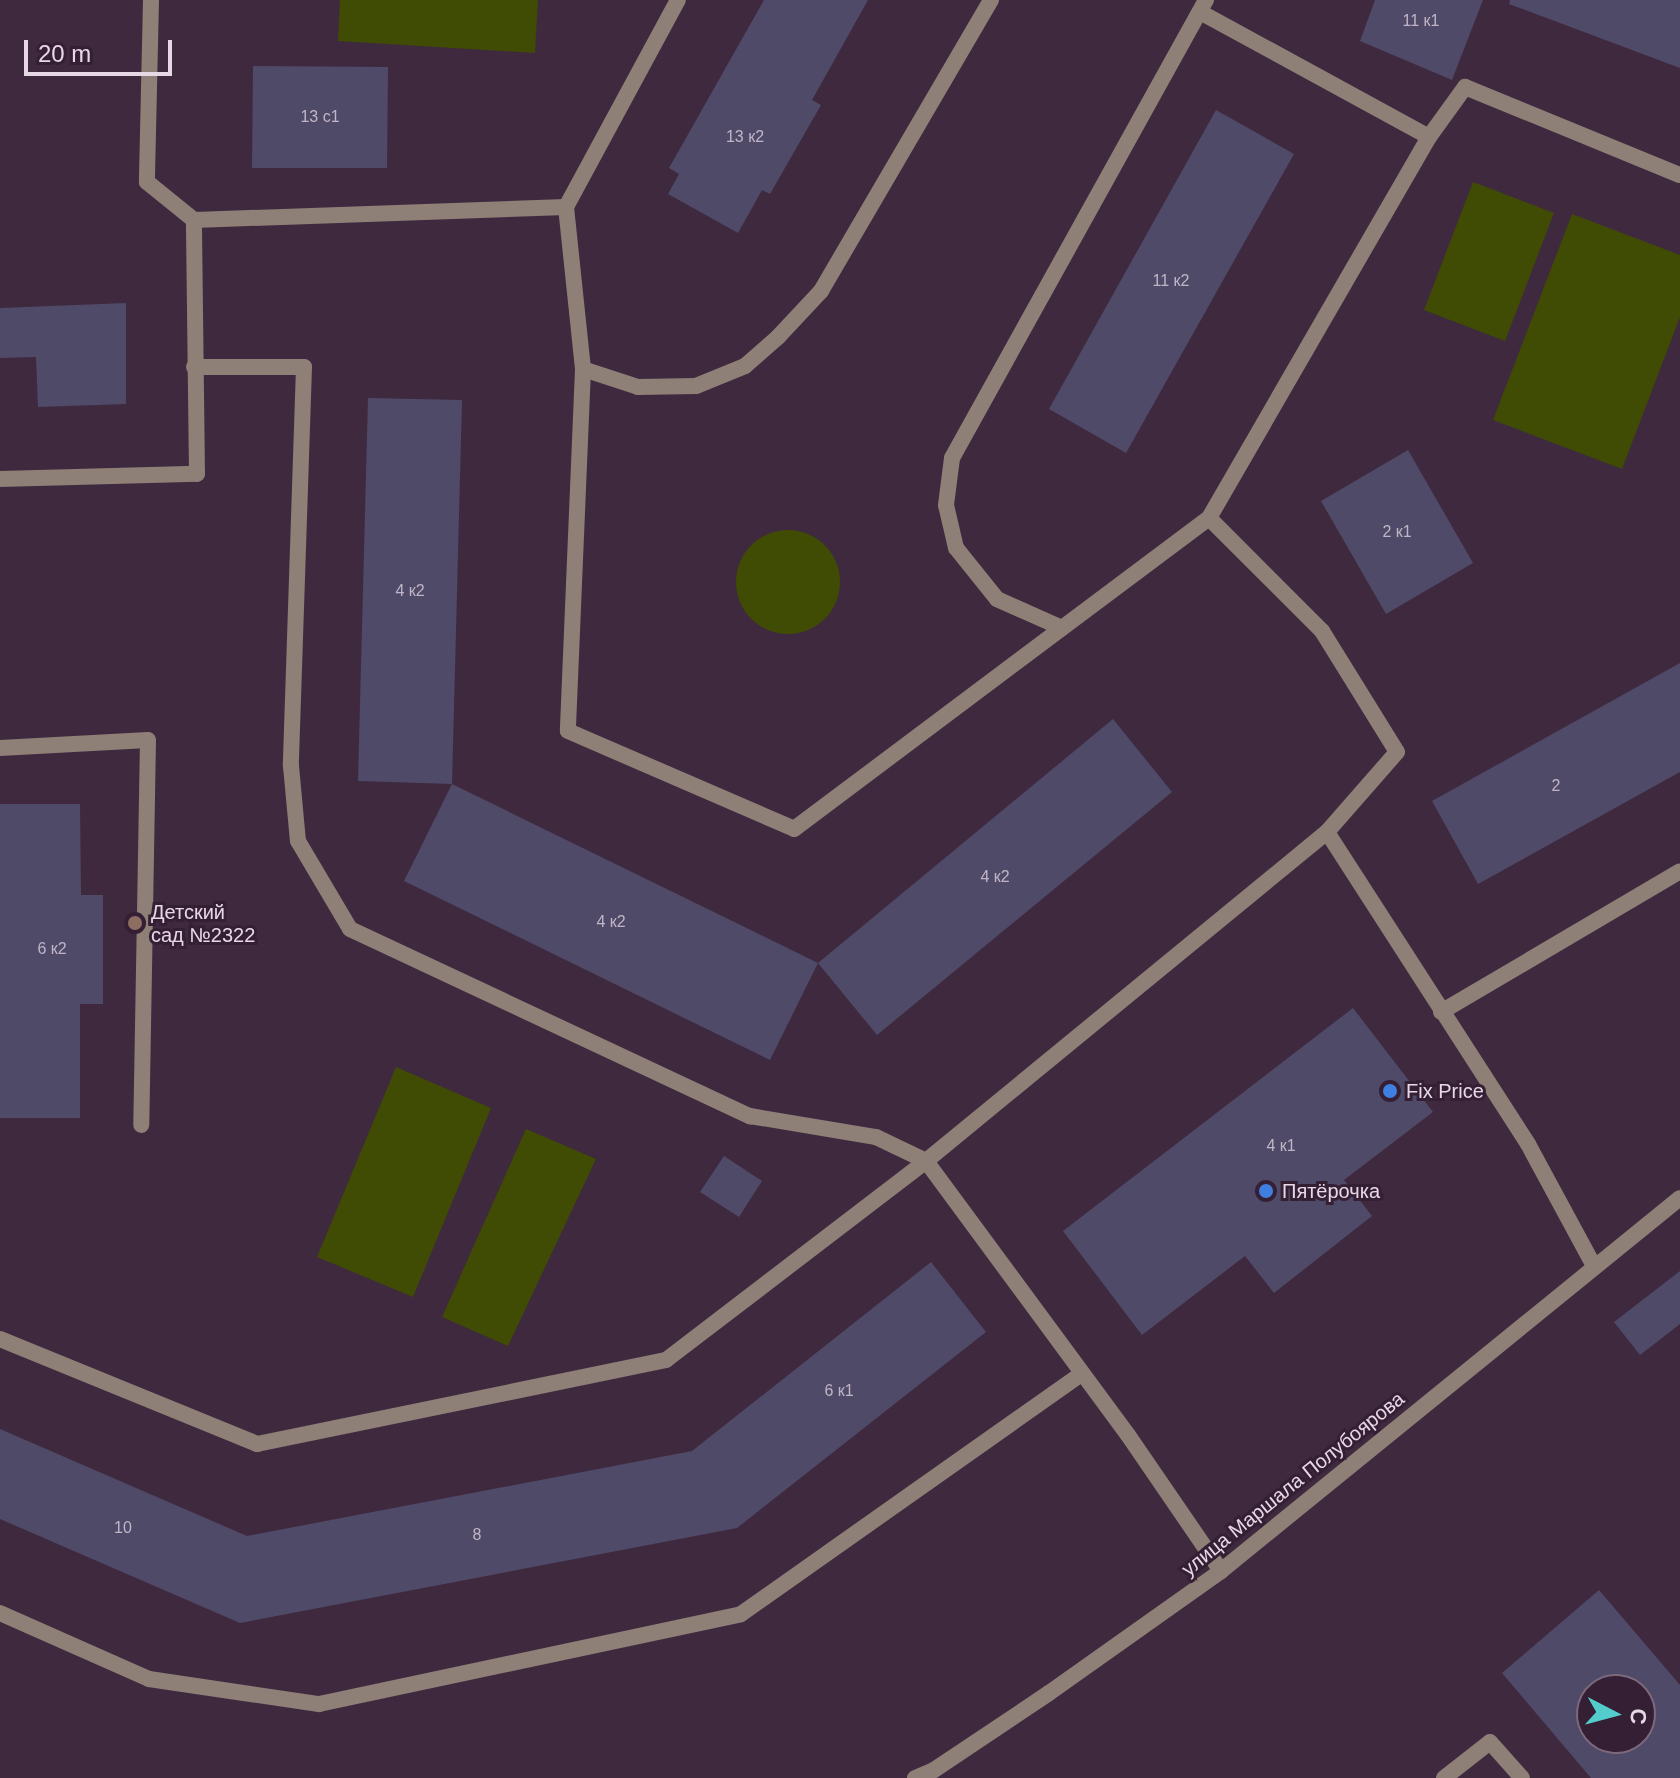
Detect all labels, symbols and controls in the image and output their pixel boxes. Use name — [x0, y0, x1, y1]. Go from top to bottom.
house number: 11 к1 — [1403, 11, 1439, 31]
scale bar — [28, 24, 176, 74]
text: 20 m — [38, 40, 91, 67]
house number: 13 с1 — [300, 107, 340, 127]
house number: 13 к2 — [726, 127, 764, 147]
house number: 11 к2 — [1153, 271, 1189, 291]
house number: 2 к1 — [1382, 522, 1412, 542]
house number: 4 к2 — [395, 581, 425, 601]
house number: 2 — [1552, 776, 1560, 796]
house number: 4 к2 — [980, 867, 1010, 887]
place label: Детский сад №2322 — [151, 900, 255, 947]
house number: 4 к2 — [596, 912, 626, 932]
marker: Детский сад №2322 — [126, 914, 144, 932]
house number: 6 к2 — [37, 939, 67, 959]
place label: Fix Price — [1406, 1079, 1484, 1103]
marker: Fix Price — [1381, 1082, 1399, 1100]
house number: 4 к1 — [1266, 1136, 1296, 1156]
place label: Пятёрочка — [1282, 1179, 1380, 1203]
marker: Пятёрочка — [1257, 1182, 1275, 1200]
house number: 6 к1 — [824, 1381, 854, 1401]
street label: улица Маршала Полубоярова — [1177, 1387, 1409, 1581]
house number: 10 — [114, 1518, 132, 1538]
house number: 8 — [473, 1525, 481, 1545]
north arrow — [1576, 1674, 1656, 1754]
text: С — [1625, 1707, 1652, 1726]

